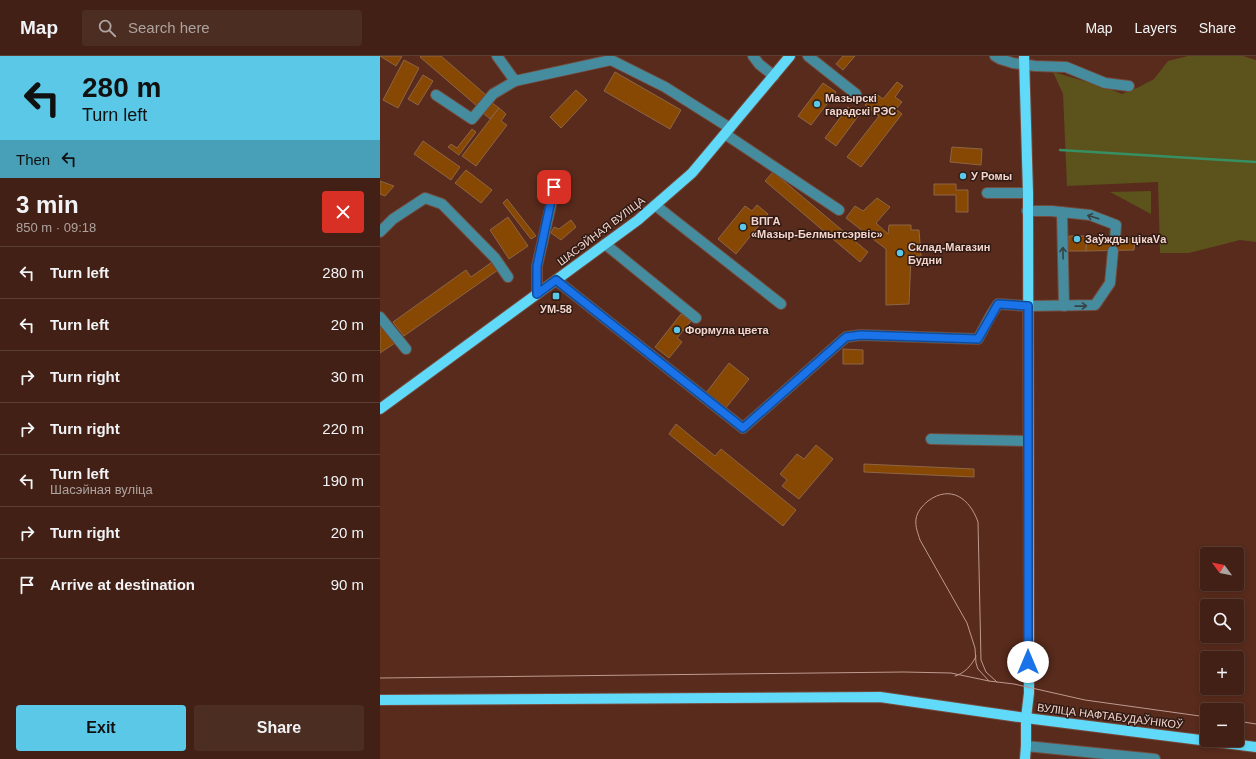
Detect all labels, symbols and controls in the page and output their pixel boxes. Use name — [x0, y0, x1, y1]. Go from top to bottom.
search box — [82, 10, 362, 46]
text: Map — [20, 17, 58, 38]
icon: search — [96, 17, 118, 39]
text: Search here — [128, 19, 210, 36]
text: Map — [1085, 20, 1113, 36]
text: Layers — [1135, 20, 1177, 36]
text: Share — [1199, 20, 1236, 36]
icon: left — [16, 72, 68, 124]
text: 280 m — [82, 72, 161, 103]
place label: Мазырскі гарадскі РЭС — [825, 92, 896, 117]
marker: Мазырскі гарадскі РЭС — [812, 99, 822, 109]
text: Turn left — [82, 105, 147, 125]
icon: left — [58, 148, 80, 170]
text: Then — [16, 151, 50, 168]
pin — [537, 170, 571, 204]
place label: У Ромы — [971, 170, 1012, 182]
marker: У Ромы — [958, 171, 968, 181]
icon: arrive — [543, 176, 565, 198]
text: 3 min — [16, 191, 79, 218]
button: close — [322, 191, 364, 233]
street label: ШАСЭЙНАЯ ВУЛІЦА — [555, 194, 648, 268]
one-way arrow — [1086, 213, 1099, 220]
place label: ВПГА «Мазыр-Белмытсэрвіс» — [751, 215, 883, 240]
text: 850 m · 09:18 — [16, 220, 96, 235]
marker: ВПГА «Мазыр-Белмытсэрвіс» — [738, 222, 748, 232]
place label: Заўжды цікаVа — [1085, 233, 1167, 245]
marker: Заўжды цікаVа — [1072, 234, 1082, 244]
place label: Склад-Магазин Будни — [908, 241, 990, 266]
one-way arrow — [1059, 247, 1067, 260]
marker: Склад-Магазин Будни — [895, 248, 905, 258]
icon: left — [16, 262, 38, 284]
text: Turn left — [50, 264, 109, 281]
text: 280 m — [322, 264, 364, 281]
marker: УМ-58 — [551, 291, 561, 301]
one-way arrow — [1074, 302, 1087, 309]
place label: УМ-58 — [540, 303, 572, 315]
icon: left — [16, 314, 38, 336]
text: Turn left — [50, 316, 109, 333]
text: 20 m — [331, 316, 364, 333]
place label: Формула цвета — [685, 324, 770, 336]
marker: Формула цвета — [672, 325, 682, 335]
icon: right — [16, 366, 38, 388]
text: Turn right — [50, 368, 120, 385]
text: 30 m — [331, 368, 364, 385]
icon: right — [16, 418, 38, 440]
text: Turn right — [50, 420, 120, 437]
text: 220 m — [322, 420, 364, 437]
text: Turn left — [50, 465, 109, 482]
icon: left — [16, 470, 38, 492]
text: 190 m — [322, 472, 364, 489]
text: Шасэйная вуліца — [50, 482, 153, 497]
icon: right — [16, 522, 38, 544]
text: Turn right — [50, 524, 120, 541]
text: 20 m — [331, 524, 364, 541]
north arrow — [1200, 547, 1244, 591]
map controls — [1200, 547, 1244, 747]
icon: arrive — [16, 574, 38, 596]
text: Arrive at destination — [50, 576, 195, 593]
text: 90 m — [331, 576, 364, 593]
button: search — [1200, 599, 1244, 643]
position arrow — [1007, 641, 1049, 683]
button: + — [1200, 651, 1244, 695]
street label: ВУЛІЦА НАФТАБУДАЎНІКОЎ — [1036, 701, 1185, 731]
button: − — [1200, 703, 1244, 747]
button: Exit — [16, 705, 186, 751]
button: Share — [194, 705, 364, 751]

